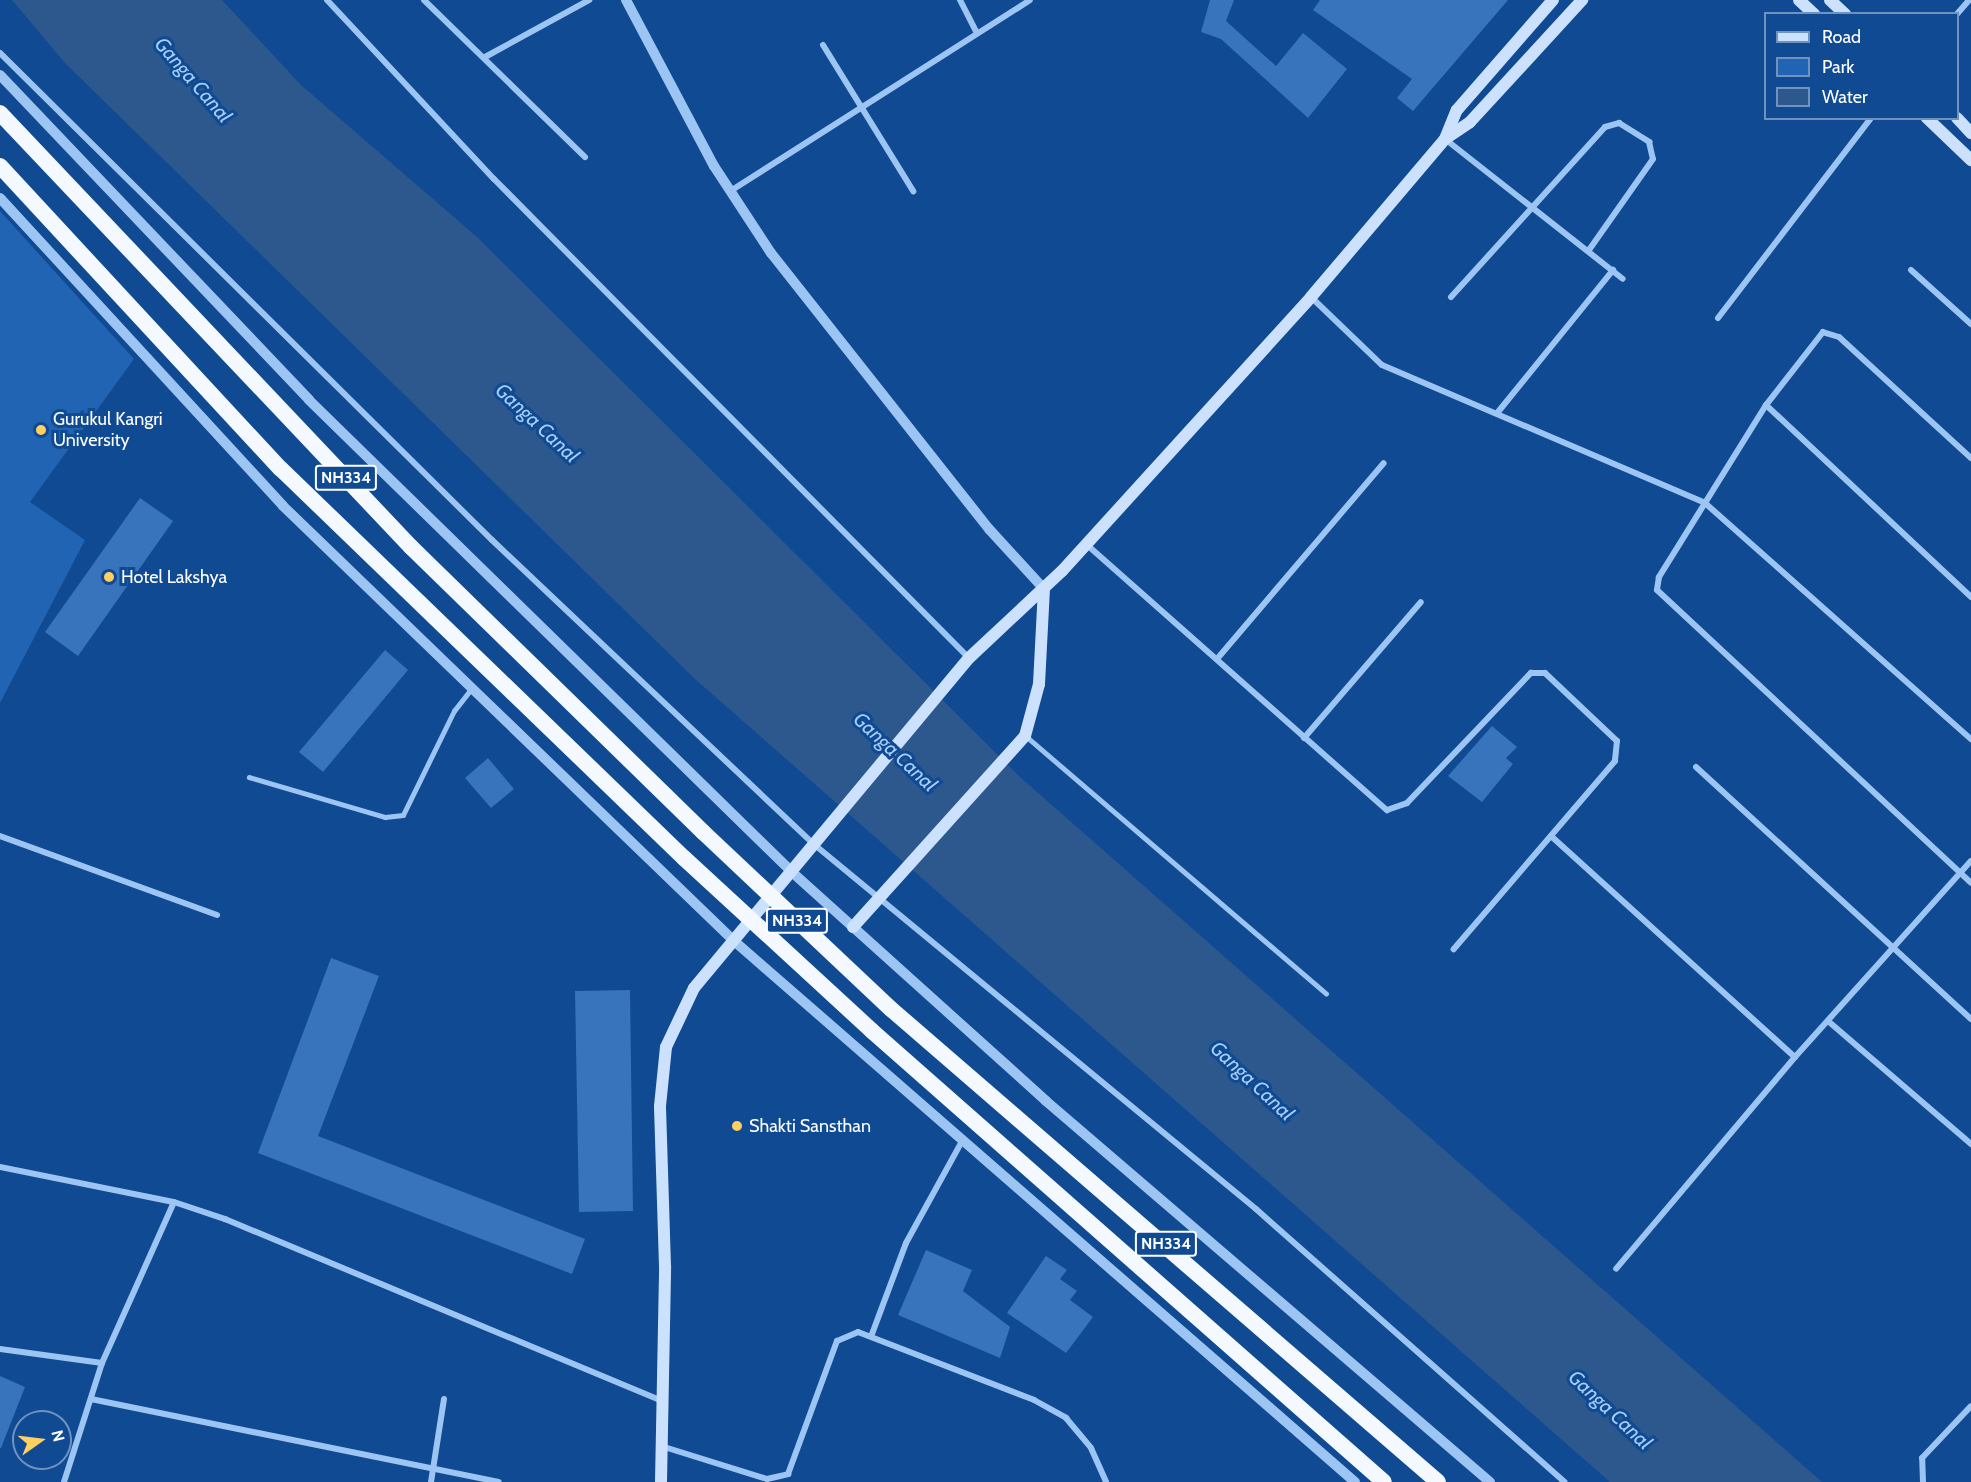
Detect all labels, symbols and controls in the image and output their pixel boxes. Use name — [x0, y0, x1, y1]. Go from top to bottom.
legend — [1764, 12, 1959, 120]
text: Road — [1822, 26, 1861, 48]
water label: Ganga Canal — [149, 32, 237, 128]
text: Park — [1822, 56, 1854, 78]
text: Water — [1822, 86, 1868, 108]
water label: Ganga Canal — [490, 378, 584, 468]
place label: Gurukul Kangri University — [53, 409, 163, 452]
marker: Gurukul Kangri University — [34, 423, 48, 437]
road number: NH334 — [314, 465, 378, 491]
place label: Hotel Lakshya — [121, 566, 227, 588]
marker: Hotel Lakshya — [102, 570, 116, 584]
water label: Ganga Canal — [848, 707, 942, 797]
road number: NH334 — [766, 908, 828, 934]
water label: Ganga Canal — [1205, 1036, 1299, 1126]
place label: Shakti Sansthan — [749, 1115, 871, 1137]
marker: Shakti Sansthan — [730, 1119, 744, 1133]
road number: NH334 — [1134, 1231, 1198, 1257]
water label: Ganga Canal — [1563, 1365, 1657, 1455]
north arrow — [12, 1410, 72, 1470]
text: N — [47, 1428, 69, 1444]

